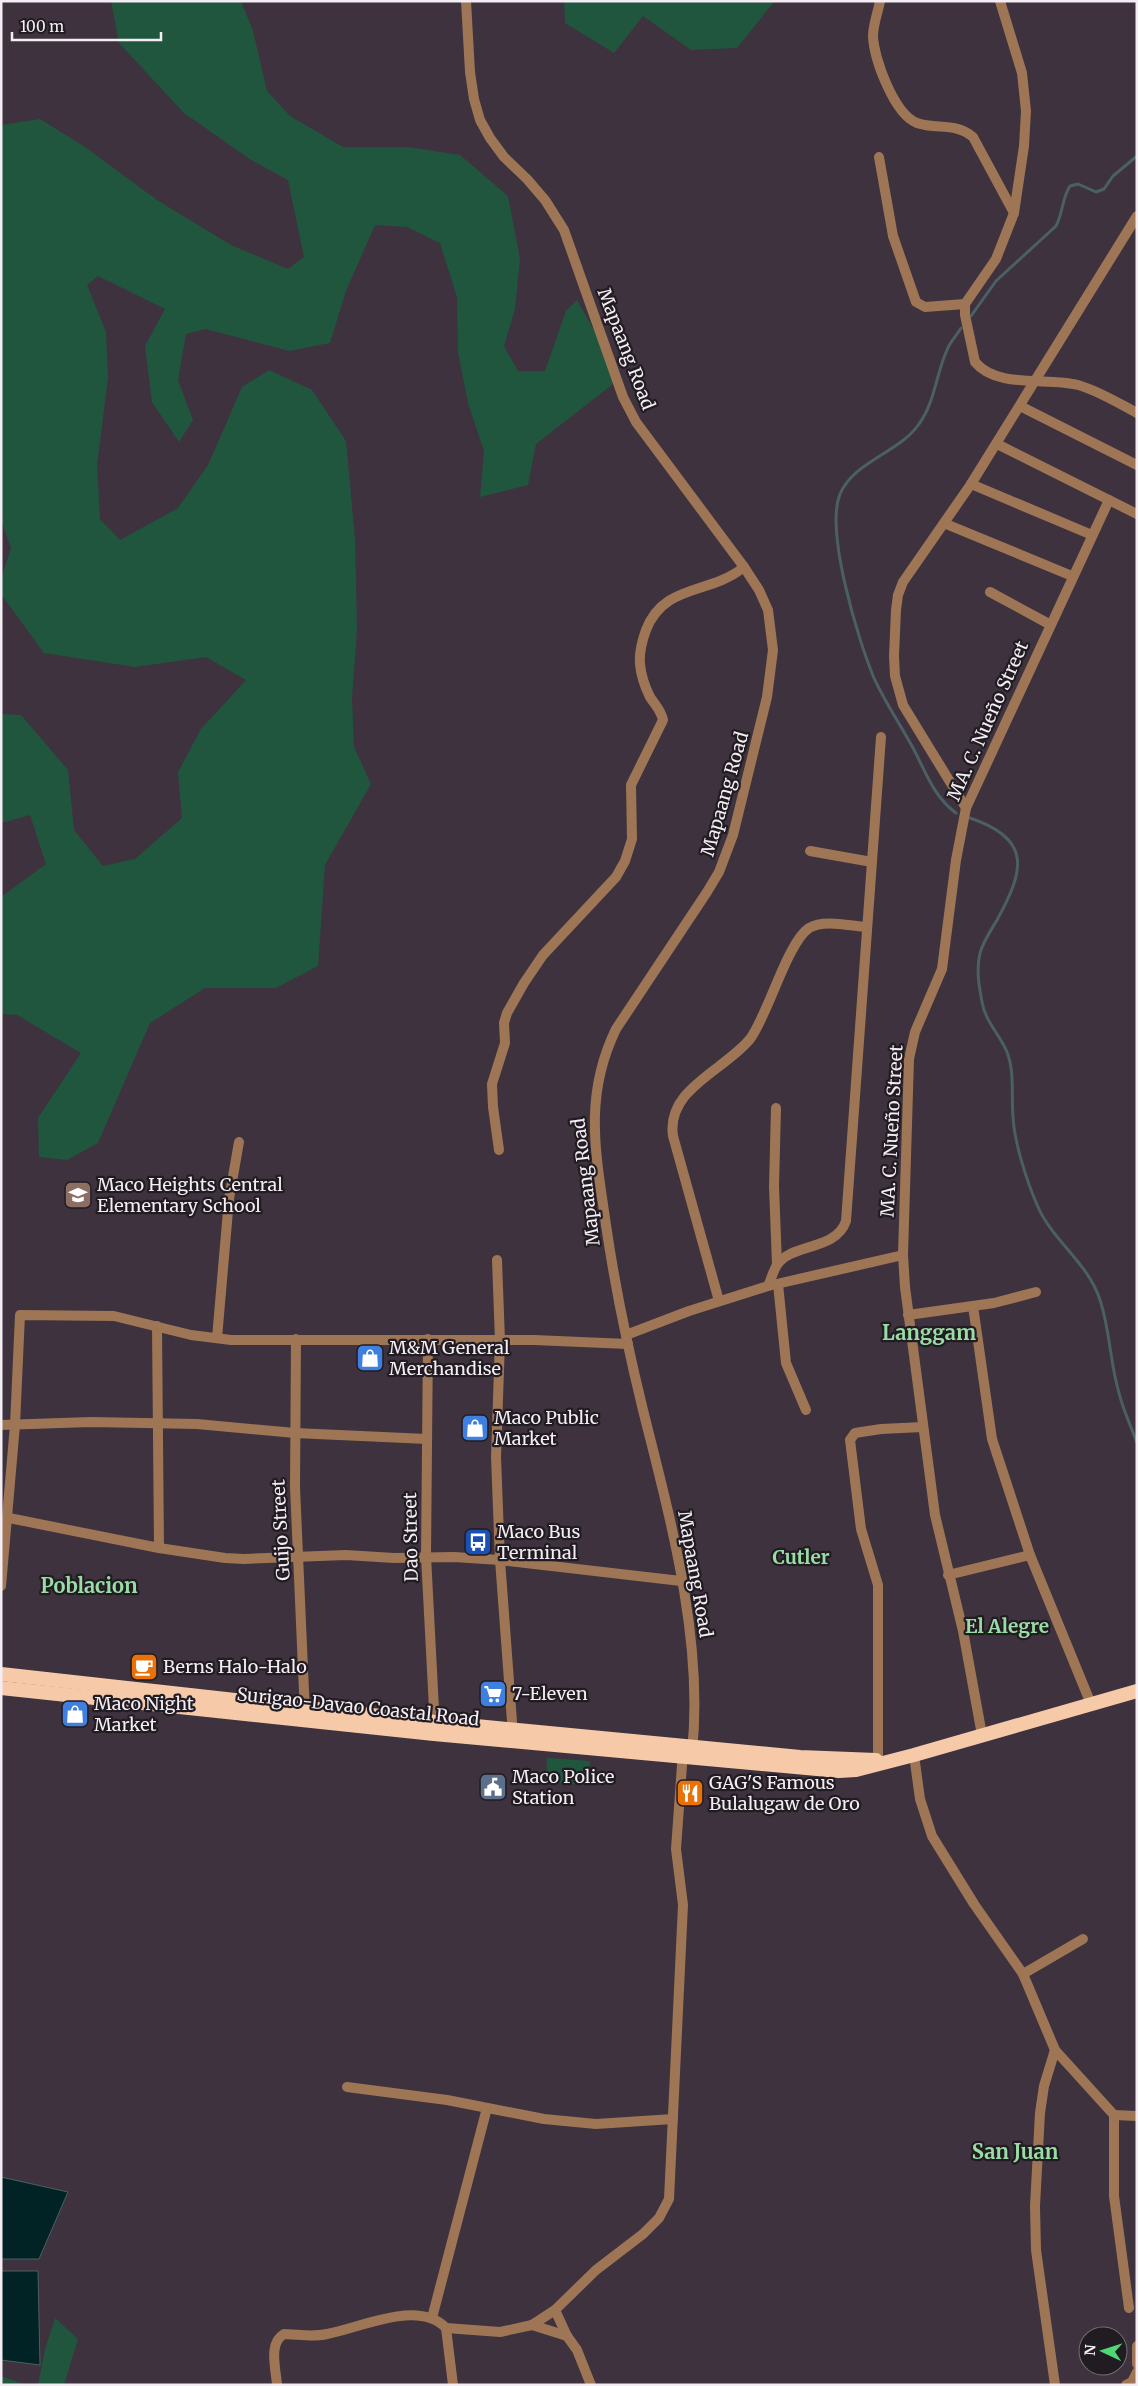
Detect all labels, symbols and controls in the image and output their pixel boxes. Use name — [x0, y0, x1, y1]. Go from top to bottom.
scale bar — [12, 10, 161, 42]
text: 100 m — [20, 17, 64, 36]
street label: Mapaang Road — [593, 285, 660, 413]
street label: MA. C. Nueño Street — [942, 637, 1033, 804]
street label: Mapaang Road — [696, 729, 753, 859]
street label: MA. C. Nueño Street — [875, 1044, 908, 1218]
street label: Mapaang Road — [566, 1117, 605, 1247]
place label: Maco Heights Central Elementary School — [97, 1173, 283, 1217]
school or university icon: Maco Heights Central Elementary School — [63, 1180, 93, 1210]
district label: Langgam — [882, 1320, 976, 1345]
place label: M&M General Merchandise — [389, 1336, 510, 1380]
shop icon: M&M General Merchandise — [355, 1343, 385, 1373]
place label: Maco Public Market — [494, 1406, 599, 1450]
shop icon: Maco Public Market — [460, 1413, 490, 1443]
street label: Guijo Street — [266, 1479, 295, 1581]
street label: Dao Street — [398, 1492, 423, 1582]
street label: Mapaang Road — [673, 1509, 718, 1639]
place label: Maco Bus Terminal — [497, 1520, 580, 1564]
bus stop icon: Maco Bus Terminal — [463, 1527, 493, 1557]
district label: Cutler — [772, 1545, 830, 1569]
district label: Poblacion — [40, 1573, 138, 1598]
district label: El Alegre — [965, 1614, 1049, 1638]
cafe icon: Berns Halo-Halo — [129, 1652, 159, 1682]
place label: Berns Halo-Halo — [163, 1655, 307, 1678]
supermarket icon: 7-Eleven — [478, 1679, 508, 1709]
street label: Surigao-Davao Coastal Road — [236, 1682, 481, 1731]
place label: 7-Eleven — [512, 1682, 588, 1705]
place label: Maco Night Market — [94, 1692, 194, 1736]
shop icon: Maco Night Market — [60, 1699, 90, 1729]
place label: Maco Police Station — [512, 1765, 615, 1809]
place label: GAG'S Famous Bulalugaw de Oro — [709, 1771, 860, 1815]
public building icon: Maco Police Station — [478, 1772, 508, 1802]
restaurant icon: GAG'S Famous Bulalugaw de Oro — [675, 1778, 705, 1808]
district label: San Juan — [972, 2139, 1059, 2164]
north arrow — [1078, 2326, 1128, 2376]
text: N — [1081, 2344, 1099, 2356]

